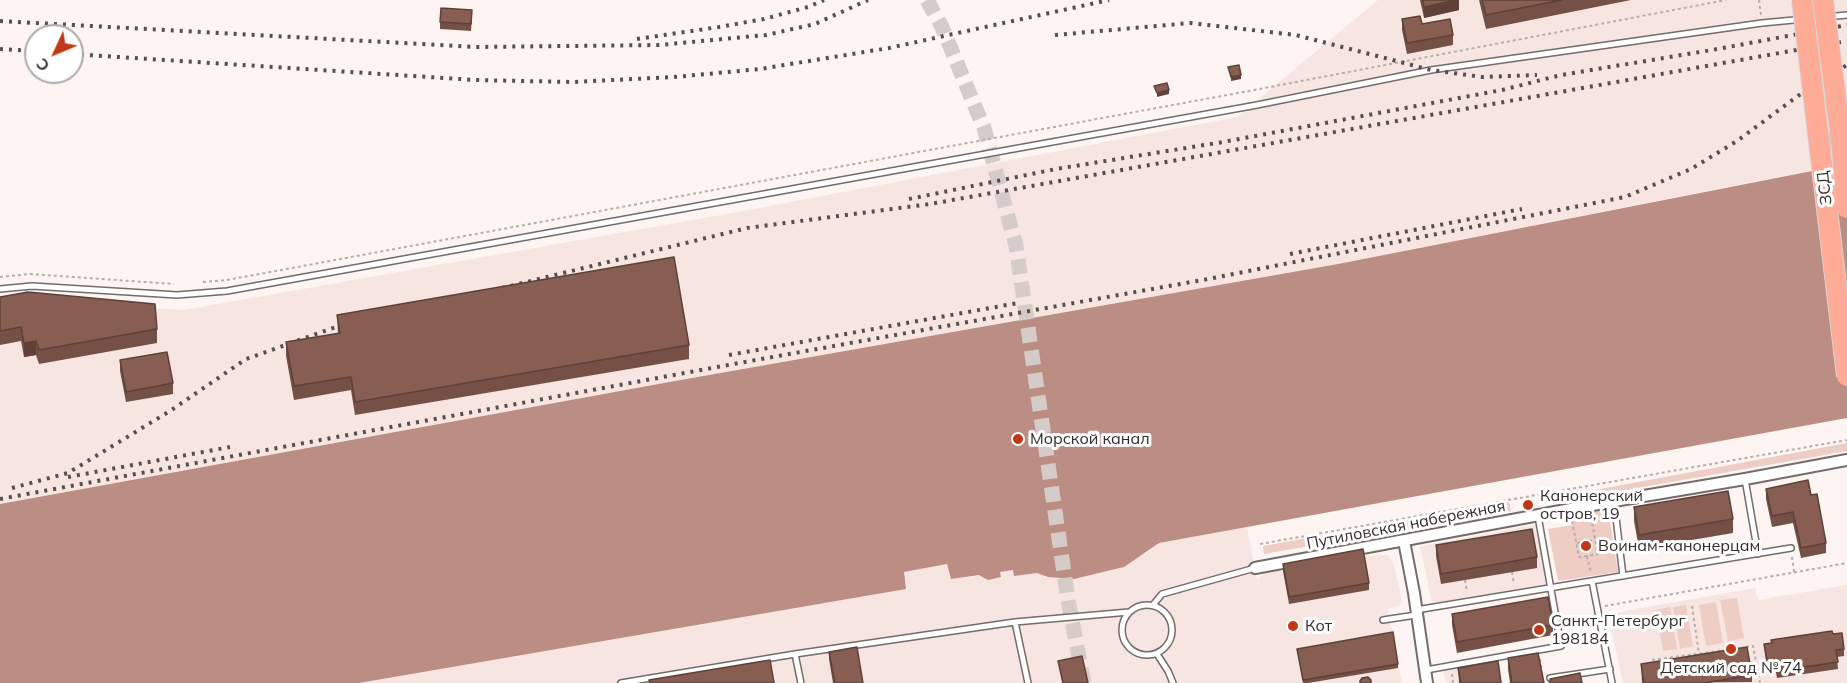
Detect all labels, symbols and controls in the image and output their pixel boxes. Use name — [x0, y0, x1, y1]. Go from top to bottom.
north arrow — [24, 24, 84, 84]
text: С — [31, 54, 53, 76]
street label: ЗСД — [1813, 170, 1837, 206]
place label: Морской канал — [1030, 429, 1150, 449]
marker: Морской канал — [1011, 432, 1025, 446]
place label: Канонерский остров, 19 — [1540, 486, 1643, 524]
street label: Путиловская набережная — [1305, 496, 1507, 554]
marker: Канонерский остров, 19 — [1521, 498, 1535, 512]
place label: Воинам-канонерцам — [1598, 536, 1760, 556]
marker: Воинам-канонерцам — [1579, 539, 1593, 553]
place label: Санкт-Петербург 198184 — [1551, 611, 1686, 649]
place label: Кот — [1305, 616, 1332, 636]
marker: Кот — [1286, 619, 1300, 633]
marker: Санкт-Петербург 198184 — [1532, 623, 1546, 637]
marker: Детский сад № 74 — [1724, 642, 1738, 656]
place label: Детский сад № 74 — [1660, 658, 1802, 678]

